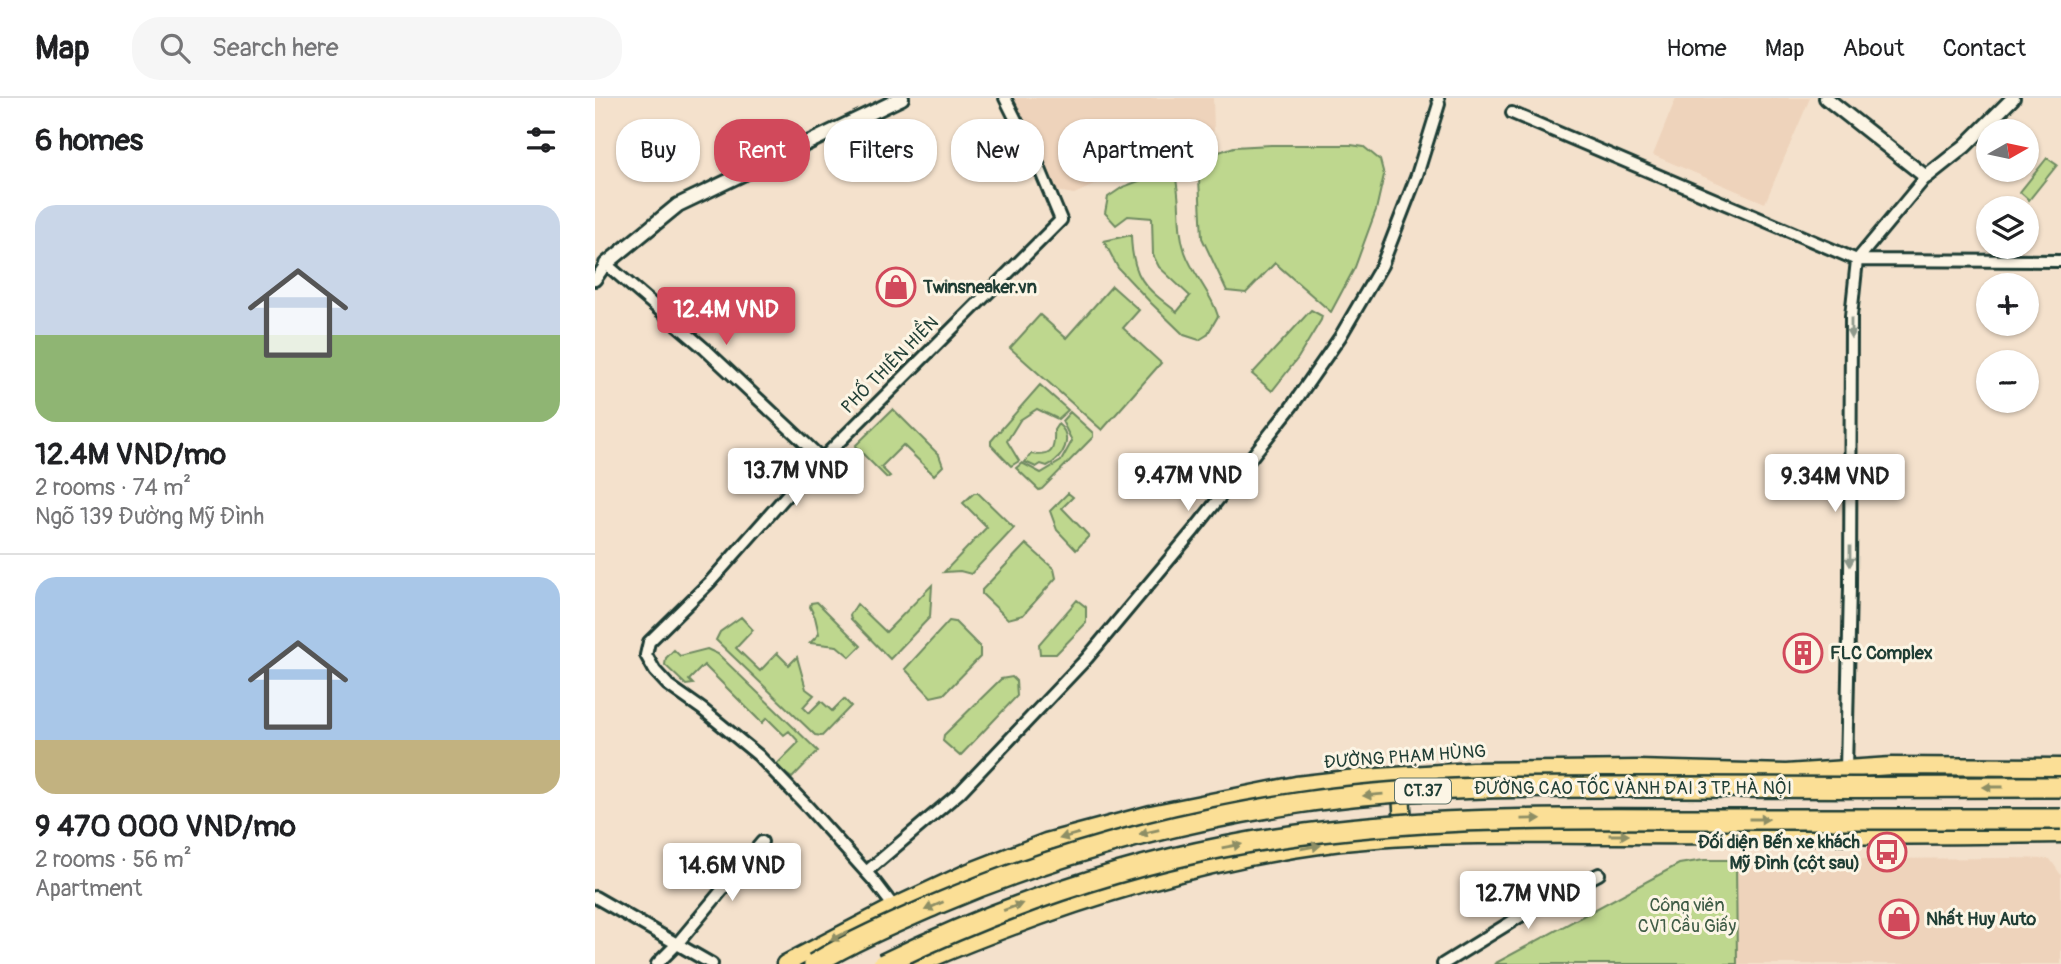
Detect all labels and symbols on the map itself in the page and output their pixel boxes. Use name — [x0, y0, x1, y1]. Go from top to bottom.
north arrow — [1976, 119, 2039, 182]
shop icon: Twinsneaker.vn — [875, 266, 917, 308]
place label: Twinsneaker.vn — [922, 276, 1037, 299]
pin: 12.4M VND — [646, 288, 806, 347]
street label: PHỐ THIÊN HIỀN — [834, 309, 944, 419]
one-way arrow — [1845, 318, 1857, 340]
pin: 13.7M VND — [716, 448, 876, 508]
pin: 9.47M VND — [1108, 454, 1268, 513]
pin: 9.34M VND — [1755, 454, 1915, 514]
one-way arrow — [1844, 545, 1856, 567]
building icon: FLC Complex — [1782, 632, 1824, 674]
place label: FLC Complex — [1830, 642, 1933, 665]
street label: ĐƯỜNG PHẠM HÙNG — [1323, 740, 1487, 774]
street label: ĐƯỜNG CAO TỐC VÀNH ĐAI 3 TP. HÀ NỘI — [1474, 774, 1792, 800]
road number: CT.37 — [1395, 778, 1451, 804]
one-way arrow — [1982, 782, 2004, 793]
one-way arrow — [1362, 790, 1384, 801]
one-way arrow — [1748, 813, 1770, 825]
one-way arrow — [1520, 814, 1542, 825]
one-way arrow — [1138, 827, 1160, 838]
one-way arrow — [1609, 829, 1631, 841]
one-way arrow — [1057, 831, 1079, 842]
place label: Đối diện Bến xe khách Mỹ Đình (cột sau) — [1698, 831, 1861, 875]
bus stop icon: Đối diện Bến xe khách Mỹ Đình (cột sau) — [1866, 831, 1908, 873]
one-way arrow — [1221, 840, 1243, 851]
one-way arrow — [1300, 841, 1322, 852]
pin: 14.6M VND — [652, 844, 812, 903]
pin: 12.7M VND — [1448, 872, 1608, 931]
park label: Công viên CV1 Cầu Giấy — [1638, 894, 1736, 938]
shop icon: Nhất Huy Auto — [1878, 898, 1920, 940]
one-way arrow — [924, 901, 945, 912]
one-way arrow — [1003, 901, 1024, 912]
place label: Nhất Huy Auto — [1926, 907, 2036, 931]
one-way arrow — [829, 929, 849, 941]

